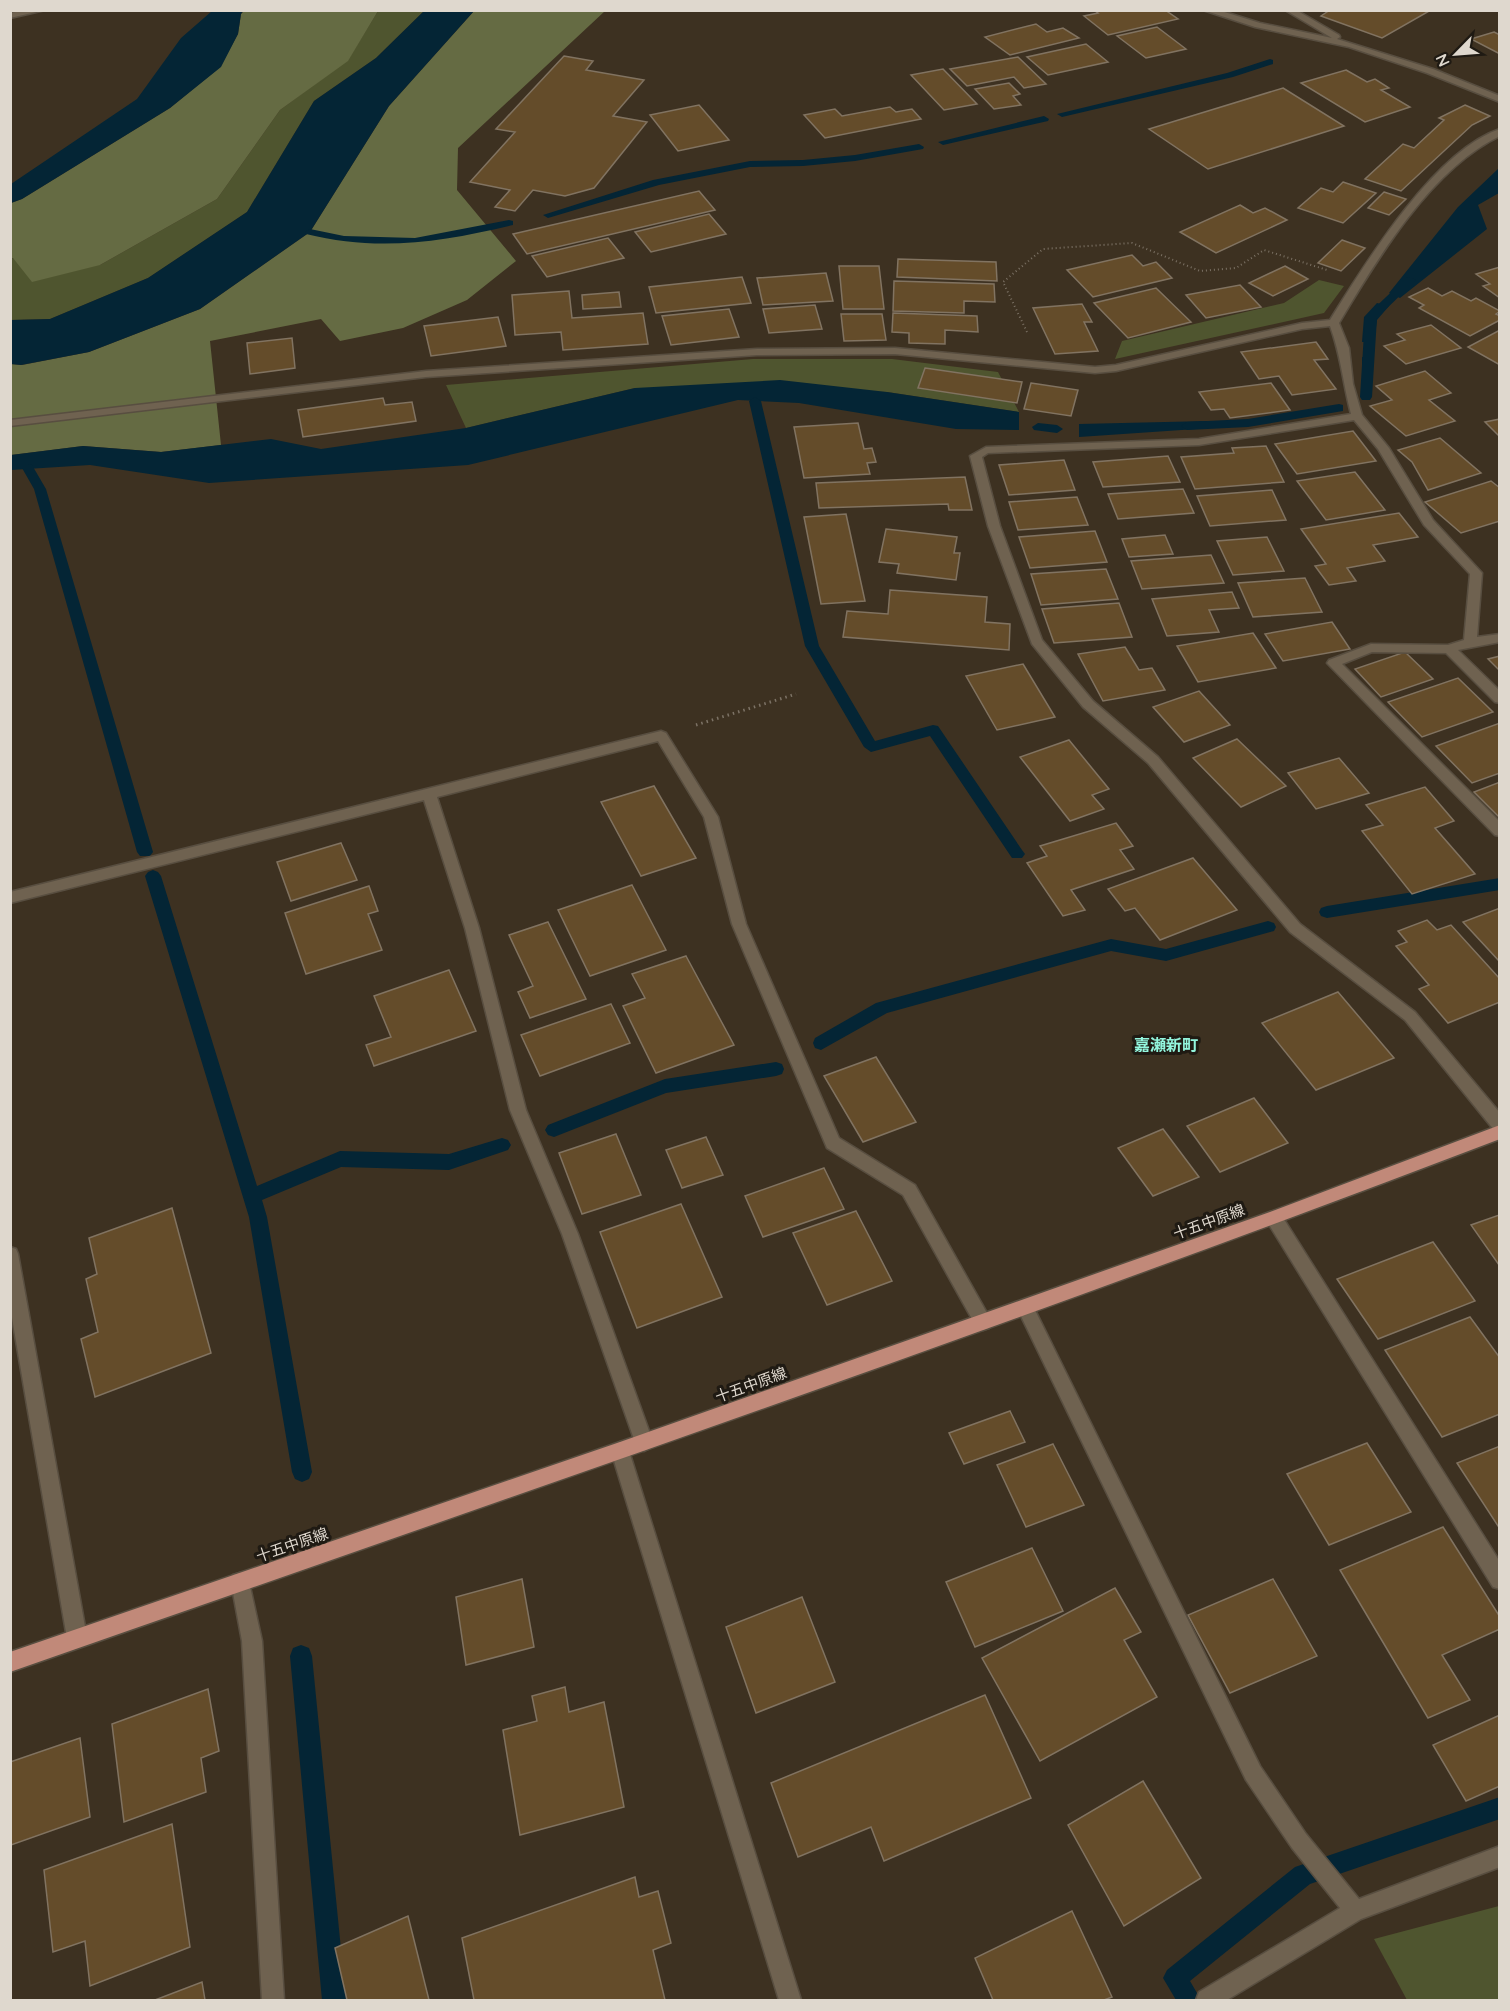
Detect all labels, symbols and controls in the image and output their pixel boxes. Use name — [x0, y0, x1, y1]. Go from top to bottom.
north arrow — [1426, 24, 1486, 84]
text: N — [1431, 51, 1454, 70]
district label: 嘉瀬新町 — [1134, 1035, 1198, 1055]
street label: 十五中原線 — [1170, 1200, 1247, 1243]
street label: 十五中原線 — [712, 1363, 789, 1406]
street label: 十五中原線 — [253, 1523, 330, 1566]

